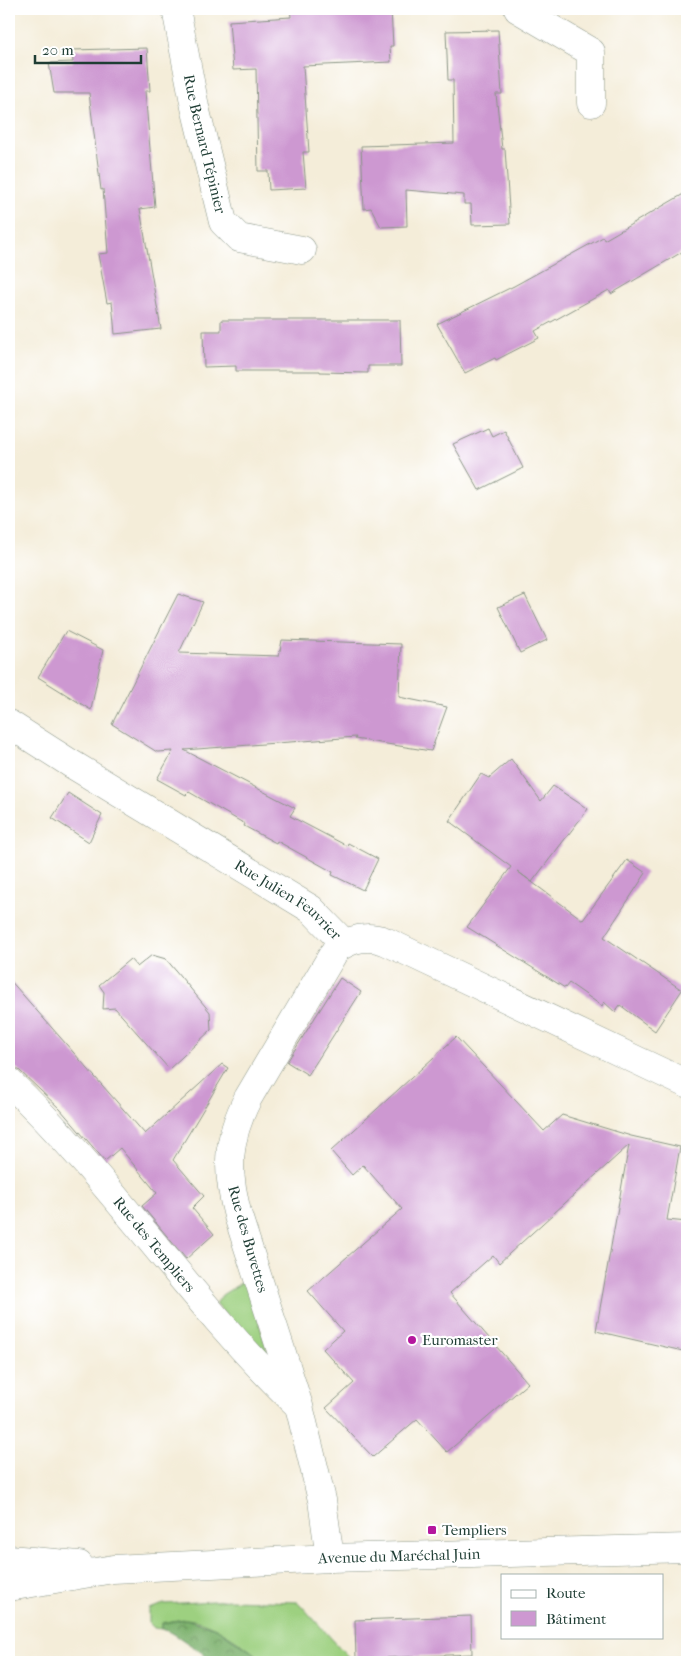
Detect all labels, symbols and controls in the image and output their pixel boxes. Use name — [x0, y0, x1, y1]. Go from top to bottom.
scale bar — [35, 32, 141, 64]
text: 20 m — [42, 41, 74, 59]
street label: Rue Bernard Tépinier — [180, 73, 230, 216]
street label: Rue Julien Feuvrier — [231, 856, 345, 944]
street label: Rue des Buvettes — [224, 1183, 272, 1295]
street label: Rue des Templiers — [109, 1193, 199, 1296]
place label: Euromaster — [422, 1331, 498, 1349]
marker: Euromaster — [406, 1334, 418, 1346]
place label: Templiers — [442, 1521, 507, 1539]
marker: Templiers — [426, 1524, 438, 1536]
street label: Avenue du Maréchal Juin — [317, 1545, 481, 1568]
legend — [501, 1574, 664, 1638]
text: Route — [546, 1584, 586, 1602]
text: Bâtiment — [546, 1610, 607, 1628]

